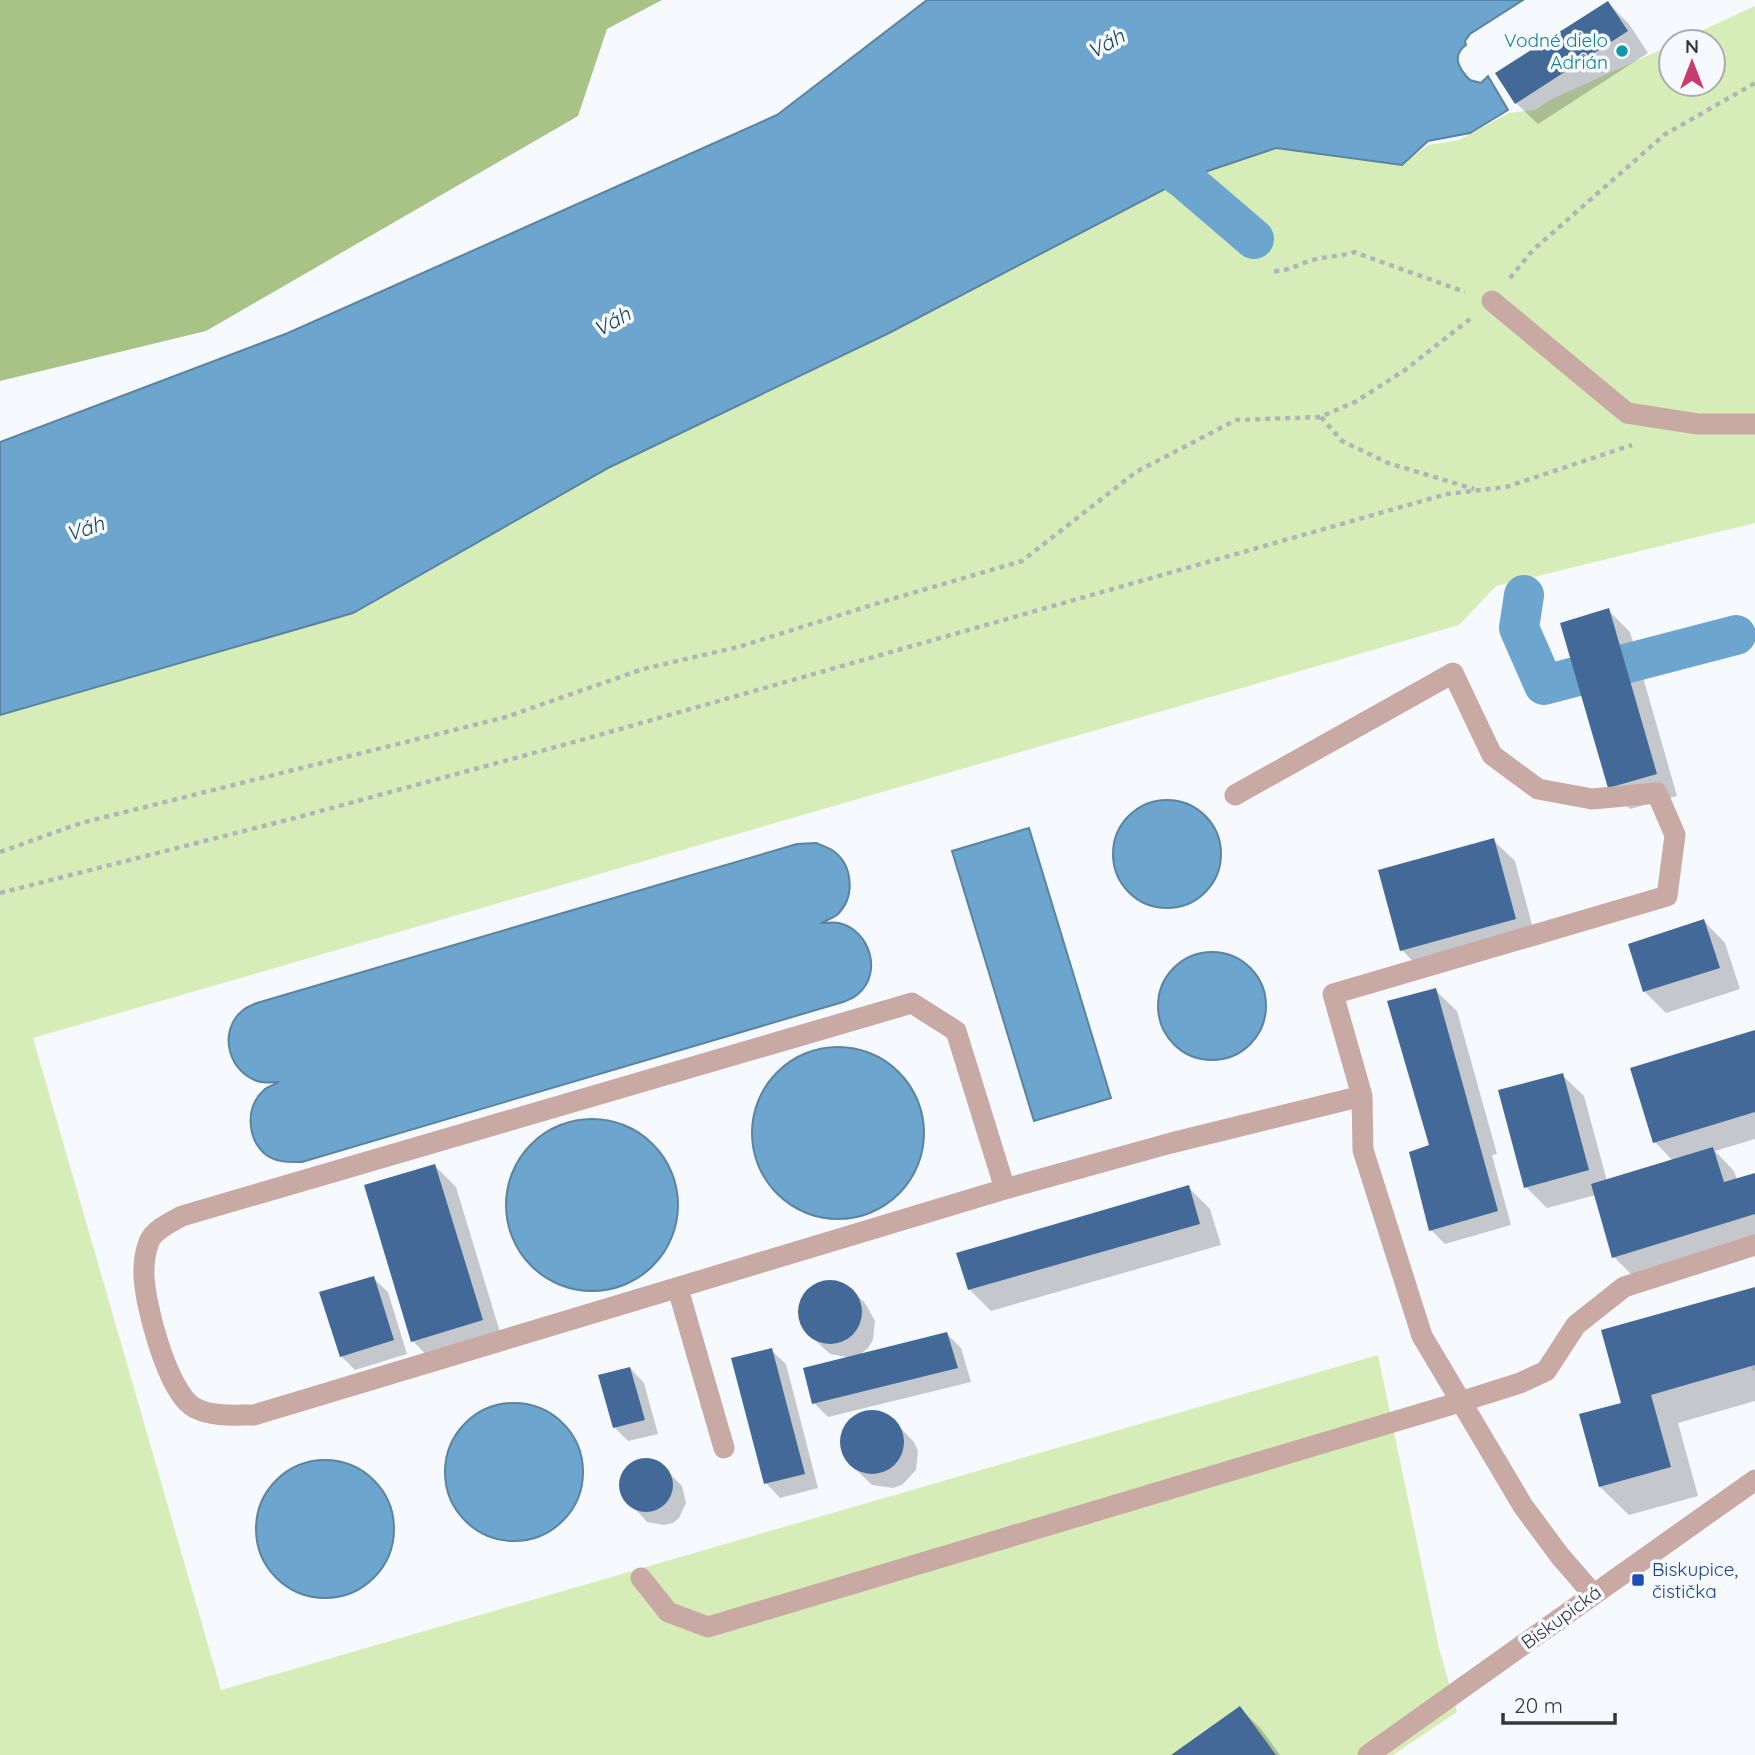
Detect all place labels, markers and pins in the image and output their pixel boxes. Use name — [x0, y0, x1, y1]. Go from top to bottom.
place label: Vodné dielo Adrián — [1504, 28, 1608, 74]
marker: Vodné dielo Adrián — [1614, 43, 1630, 59]
place label: Biskupice, čistička — [1652, 1557, 1738, 1603]
marker: Biskupice, čistička — [1630, 1572, 1646, 1588]

